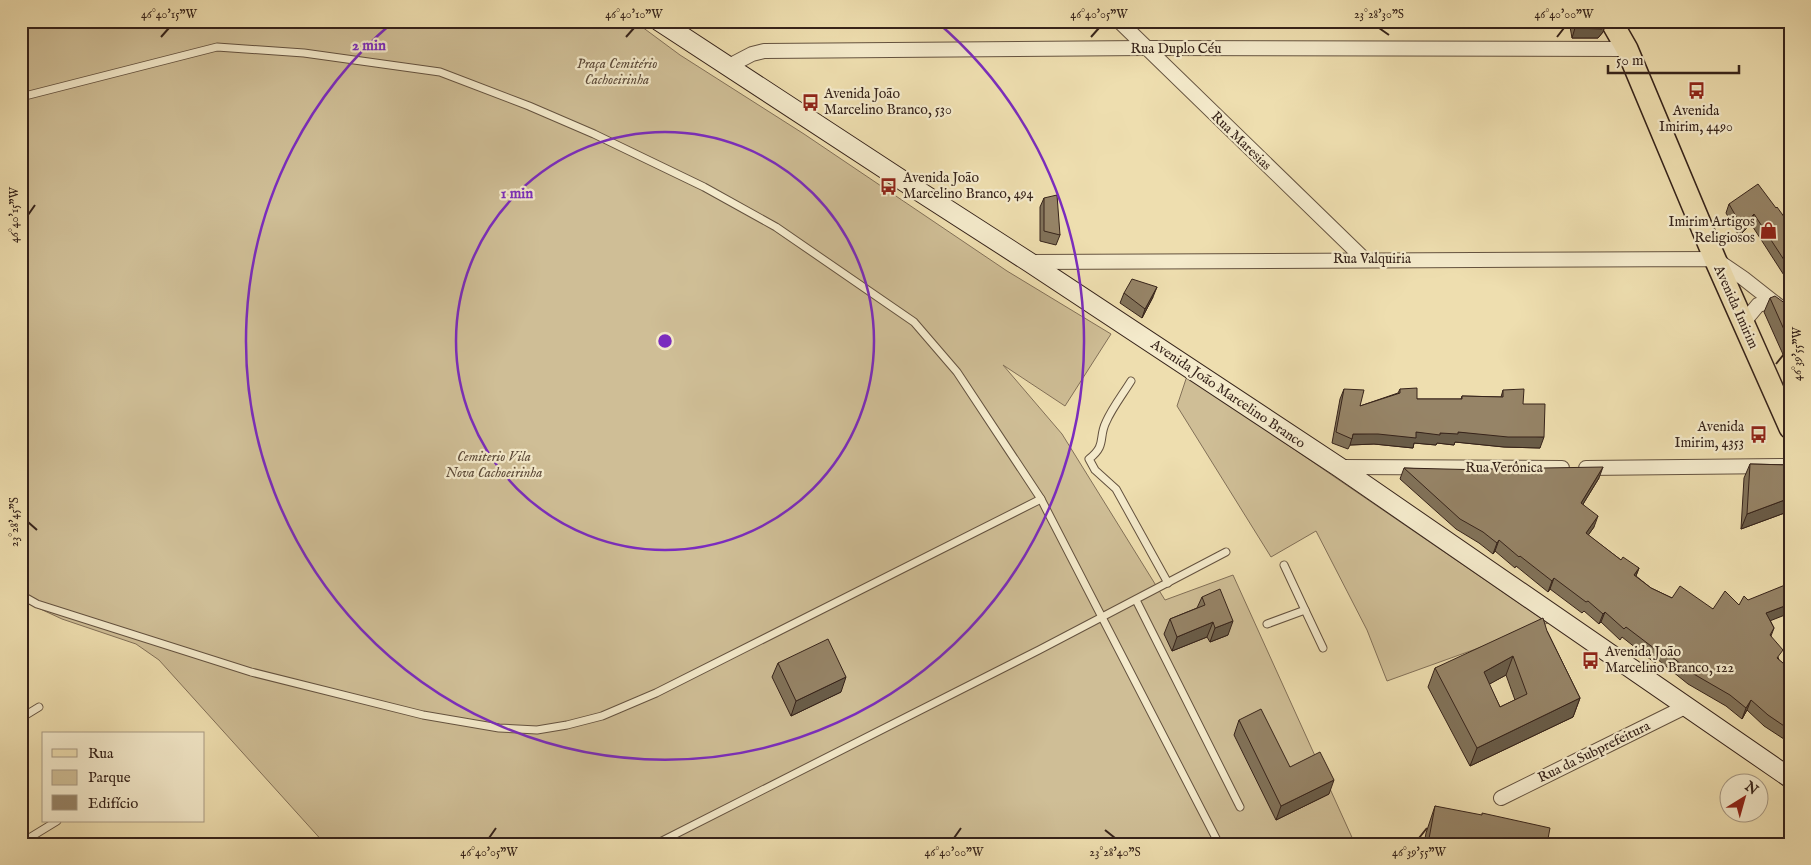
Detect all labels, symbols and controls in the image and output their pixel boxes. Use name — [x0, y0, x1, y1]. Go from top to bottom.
text: 46°40'15"W — [141, 7, 198, 22]
text: 46°40'10"W — [605, 7, 663, 22]
text: 46°40'05"W — [1070, 7, 1128, 22]
text: 23°28'30"S — [1354, 7, 1404, 22]
text: 46°40'00"W — [1534, 7, 1594, 22]
text: 2 min — [352, 36, 386, 55]
street label: Rua Duplo Céu — [1130, 40, 1222, 58]
scale bar — [1608, 42, 1740, 74]
text: 50 m — [1616, 51, 1644, 70]
park label: Praça Cemitério Cachoeirinha — [577, 55, 657, 89]
bus stop icon: Avenida Imirim, 4490 — [1686, 81, 1706, 101]
place label: Avenida João Marcelino Branco, 530 — [823, 85, 952, 119]
bus stop icon: Avenida João Marcelino Branco, 530 — [800, 92, 820, 112]
place label: Avenida Imirim, 4490 — [1659, 102, 1733, 136]
street label: Rua Maresias — [1207, 108, 1275, 174]
place label: Avenida João Marcelino Branco, 494 — [902, 169, 1034, 203]
bus stop icon: Avenida João Marcelino Branco, 494 — [879, 176, 899, 196]
text: 1 min — [501, 184, 533, 203]
text: 46°40'15"W — [7, 186, 22, 243]
place label: Imirim Artigos Religiosos — [1668, 213, 1755, 247]
shop icon: Imirim Artigos Religiosos — [1759, 220, 1779, 240]
street label: Rua Valquiria — [1333, 250, 1412, 268]
street label: Avenida Imirim — [1709, 261, 1763, 352]
text: 46°39'55"W — [1790, 327, 1805, 381]
centre of rings — [656, 332, 674, 350]
street label: Avenida João Marcelino Branco — [1146, 335, 1309, 453]
place label: Avenida Imirim, 4353 — [1675, 418, 1745, 452]
bus stop icon: Avenida Imirim, 4353 — [1748, 425, 1768, 445]
park label: Cemiterio Vila Nova Cachoeirinha — [446, 448, 542, 482]
street label: Rua Verônica — [1465, 459, 1544, 477]
text: 23°28'45"S — [7, 497, 22, 547]
place label: Avenida João Marcelino Branco, 122 — [1604, 643, 1734, 677]
bus stop icon: Avenida João Marcelino Branco, 122 — [1581, 650, 1601, 670]
street label: Rua da Subprefeitura — [1535, 717, 1654, 787]
legend — [42, 732, 205, 822]
text: Rua — [88, 744, 114, 763]
text: Parque — [88, 768, 131, 787]
north arrow — [1718, 772, 1768, 822]
text: N — [1740, 777, 1761, 799]
text: Edifício — [88, 794, 138, 813]
text: 46°40'05"W — [460, 845, 518, 860]
text: 46°40'00"W — [924, 845, 984, 860]
text: 23°28'40"S — [1089, 845, 1141, 860]
text: 46°39'55"W — [1392, 845, 1446, 860]

